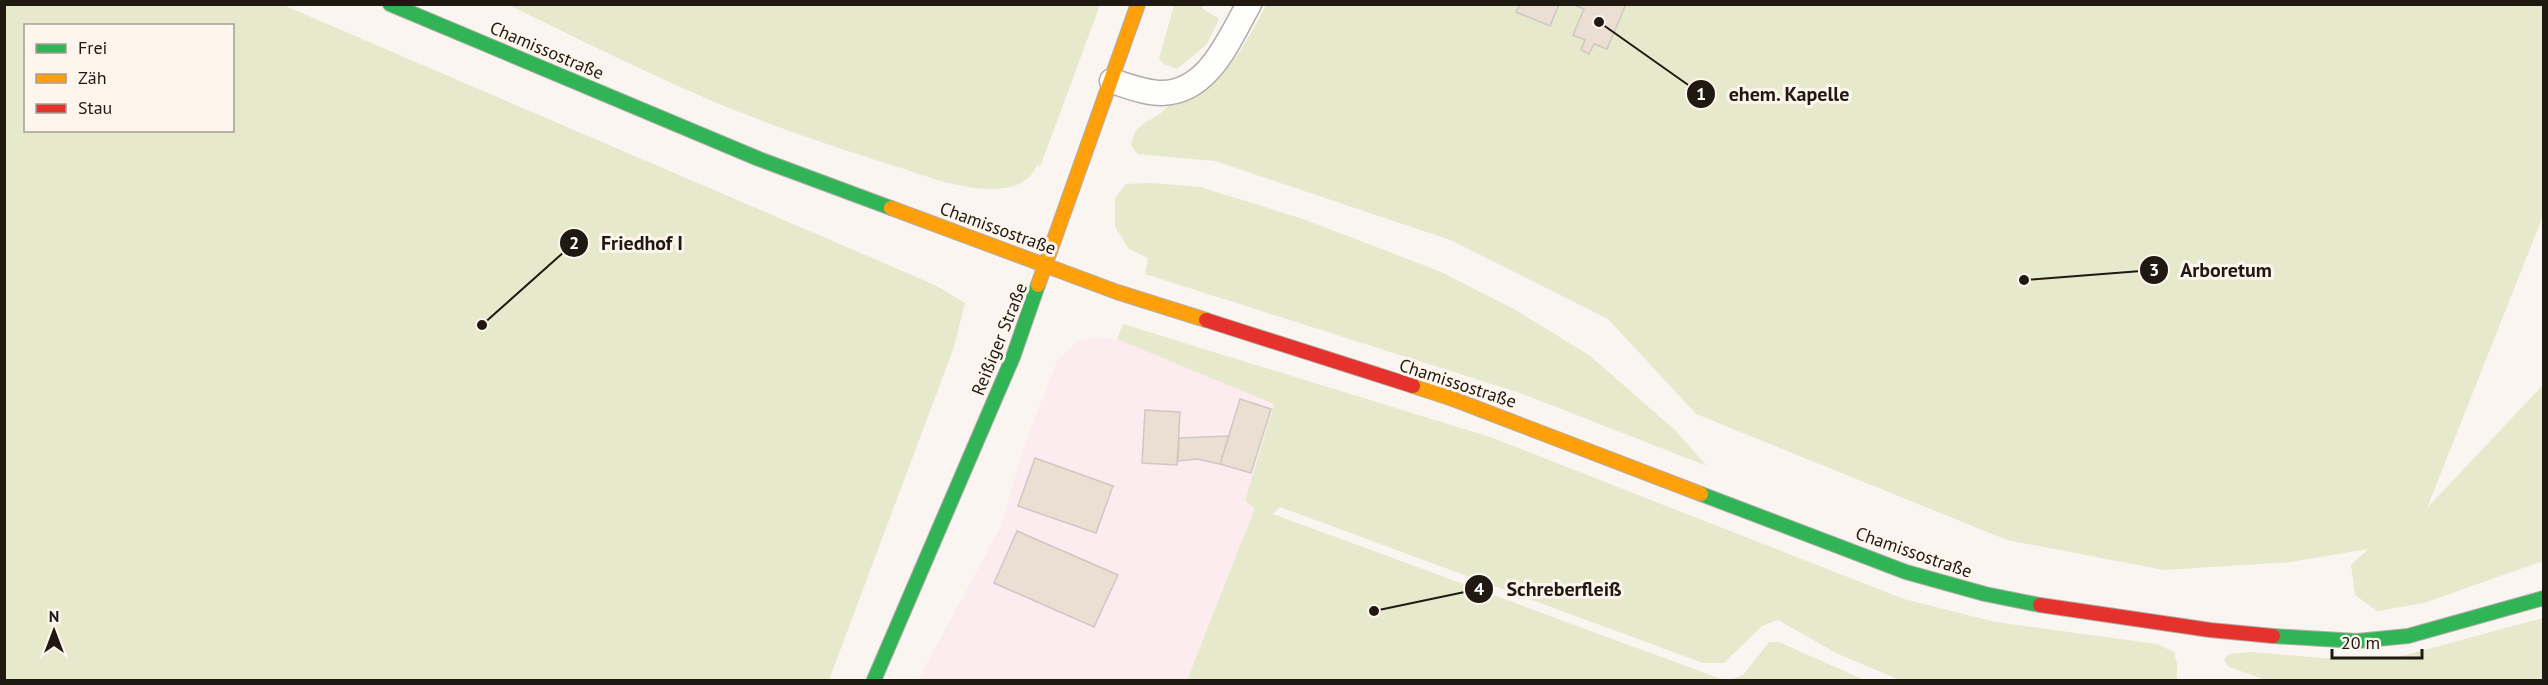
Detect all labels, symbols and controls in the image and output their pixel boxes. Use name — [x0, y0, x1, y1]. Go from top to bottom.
street label: Chamissostraße — [486, 16, 608, 84]
legend — [24, 24, 234, 132]
text: Frei — [78, 36, 107, 59]
text: Zäh — [78, 66, 107, 89]
callout: ehem. Kapelle — [1686, 75, 1862, 113]
text: ehem. Kapelle — [1729, 81, 1849, 107]
text: 1 — [1696, 82, 1706, 105]
text: Stau — [78, 96, 112, 119]
street label: Chamissostraße — [937, 196, 1059, 260]
callout: Friedhof I — [559, 224, 695, 262]
text: Friedhof I — [601, 230, 683, 256]
text: 2 — [569, 231, 579, 254]
callout: Arboretum — [2139, 251, 2284, 289]
text: Arboretum — [2180, 257, 2272, 283]
text: 3 — [2149, 258, 2159, 281]
street label: Reißiger Straße — [966, 279, 1032, 399]
street label: Chamissostraße — [1397, 353, 1519, 413]
street label: Chamissostraße — [1853, 521, 1975, 583]
callout: Schreberfleiß — [1464, 570, 1633, 608]
text: Schreberfleiß — [1506, 576, 1622, 602]
text: 4 — [1474, 577, 1484, 600]
north arrow — [24, 601, 84, 661]
text: N — [49, 606, 59, 626]
scale bar — [2332, 622, 2422, 660]
text: 20 m — [2341, 631, 2380, 654]

